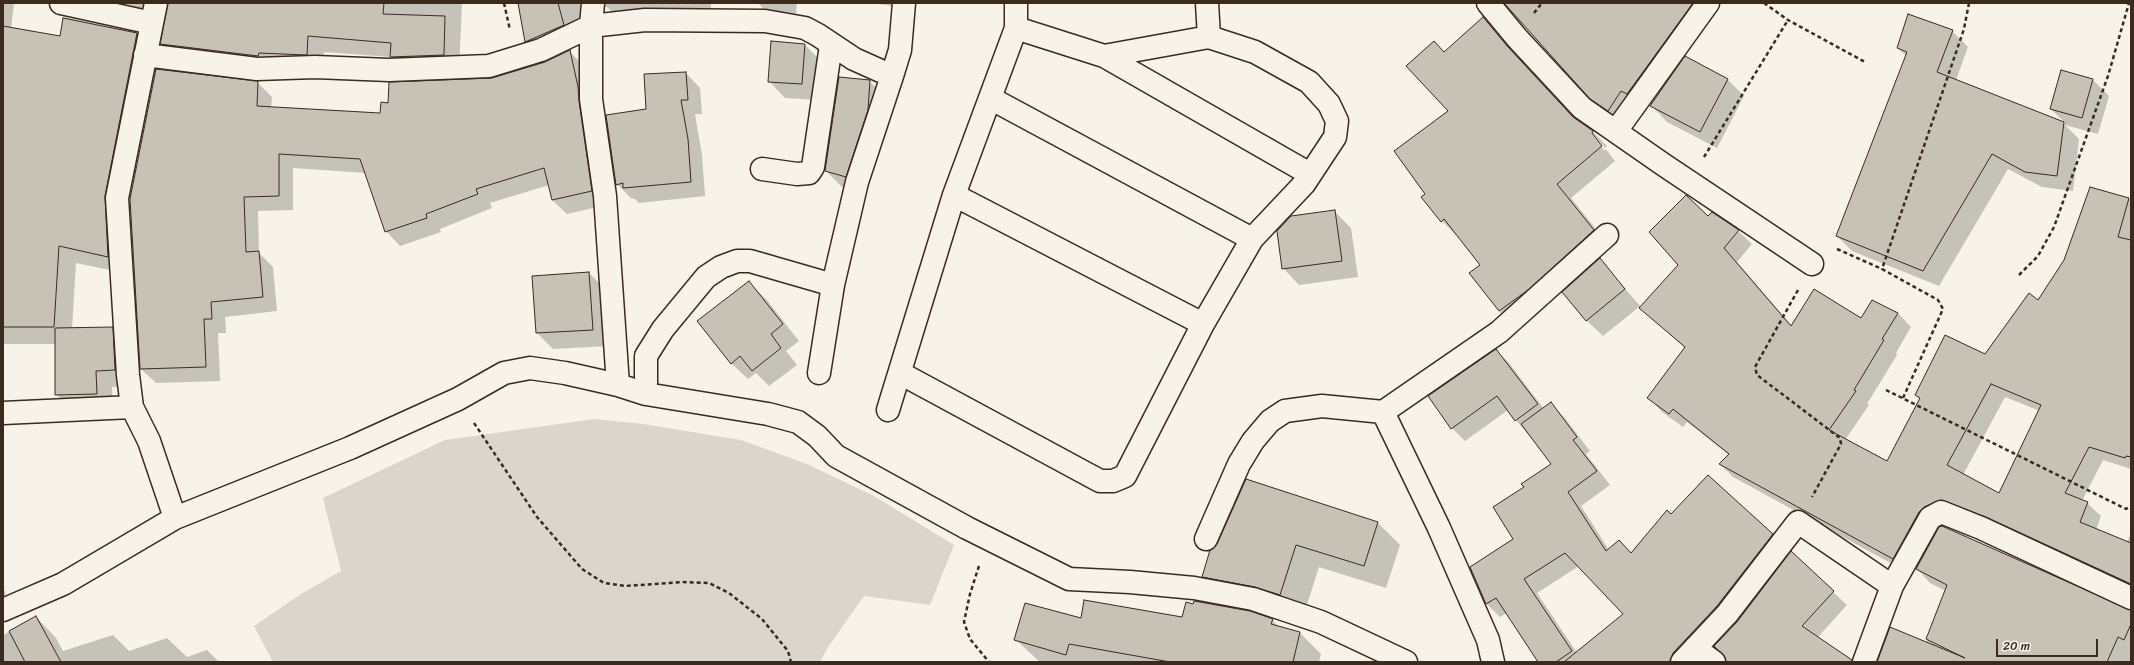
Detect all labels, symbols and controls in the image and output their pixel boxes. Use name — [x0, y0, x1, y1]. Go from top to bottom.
scale bar — [1998, 631, 2100, 657]
text: 20 m — [2003, 635, 2030, 657]

